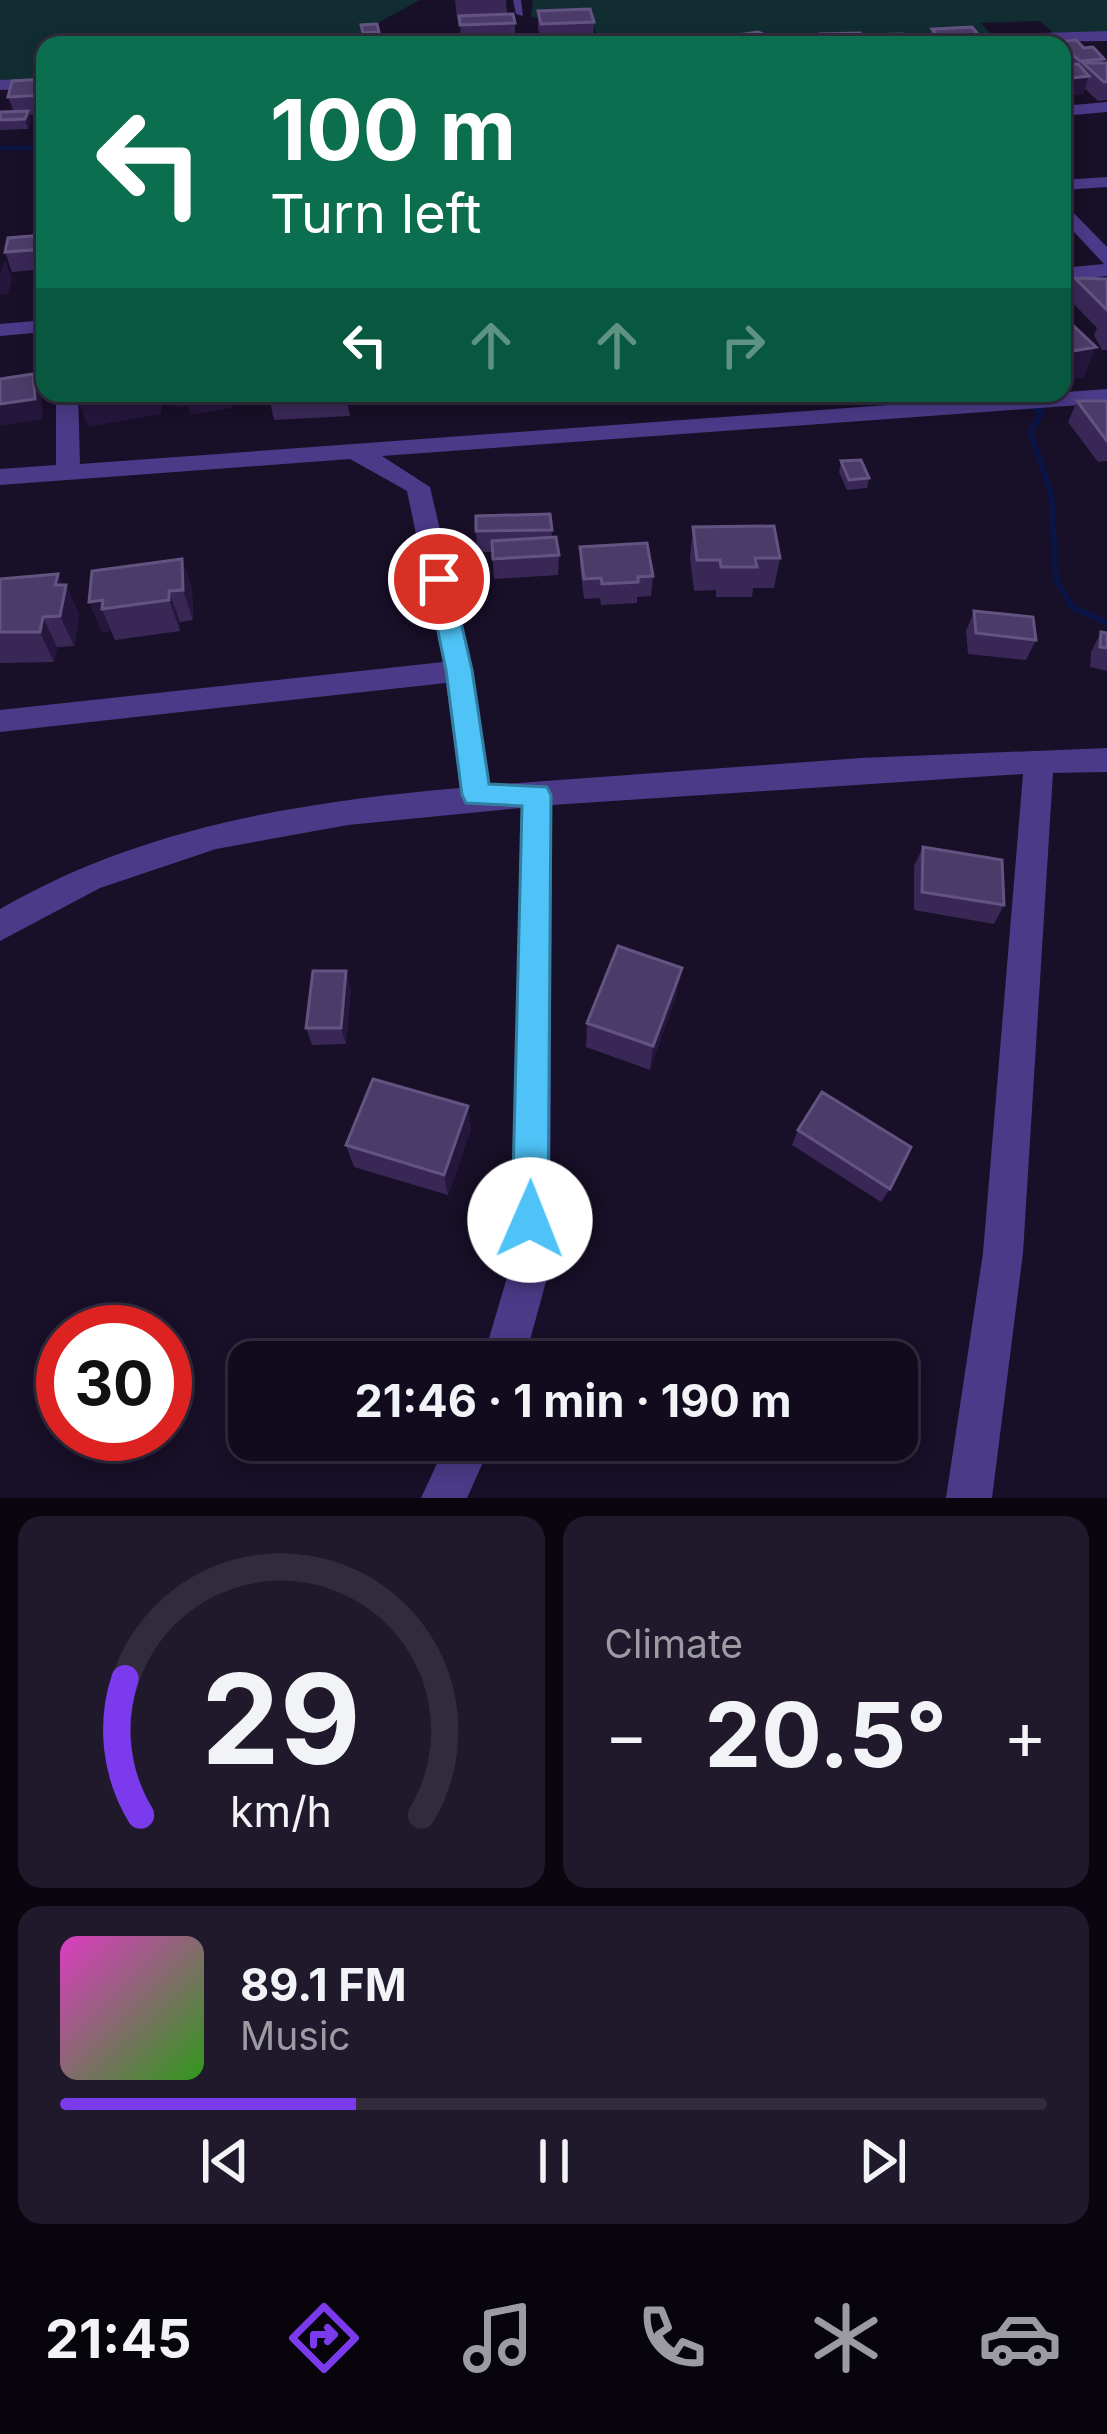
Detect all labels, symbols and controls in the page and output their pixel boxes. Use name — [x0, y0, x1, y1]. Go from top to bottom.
text: 100 m — [270, 79, 516, 180]
icon: left — [72, 84, 228, 240]
text: Turn left — [270, 181, 481, 246]
icon: left — [332, 312, 398, 378]
icon: ahead — [458, 312, 524, 378]
icon: ahead — [584, 312, 650, 378]
icon: right — [710, 312, 776, 378]
pin — [388, 528, 490, 630]
icon: arrive — [406, 546, 472, 612]
position arrow — [467, 1157, 593, 1283]
speed limit sign: 30 — [36, 1305, 192, 1461]
text: 21:46 · 1 min · 190 m — [354, 1373, 792, 1428]
text: Climate — [605, 1620, 743, 1667]
text: 29 — [201, 1643, 361, 1794]
text: 20.5° — [704, 1680, 947, 1789]
text: − — [605, 1695, 648, 1775]
text: + — [1003, 1695, 1047, 1775]
text: km/h — [230, 1785, 332, 1837]
text: 89.1 FM — [240, 1957, 407, 2012]
text: Music — [240, 2012, 351, 2059]
icon: previous — [192, 2128, 258, 2194]
icon: pause — [521, 2128, 587, 2194]
icon: next — [850, 2128, 916, 2194]
icon: directions — [282, 2296, 366, 2380]
icon: music — [456, 2296, 540, 2380]
icon: phone — [630, 2296, 714, 2380]
icon: climate — [804, 2296, 888, 2380]
icon: car — [978, 2296, 1062, 2380]
text: 21:45 — [45, 2306, 191, 2371]

